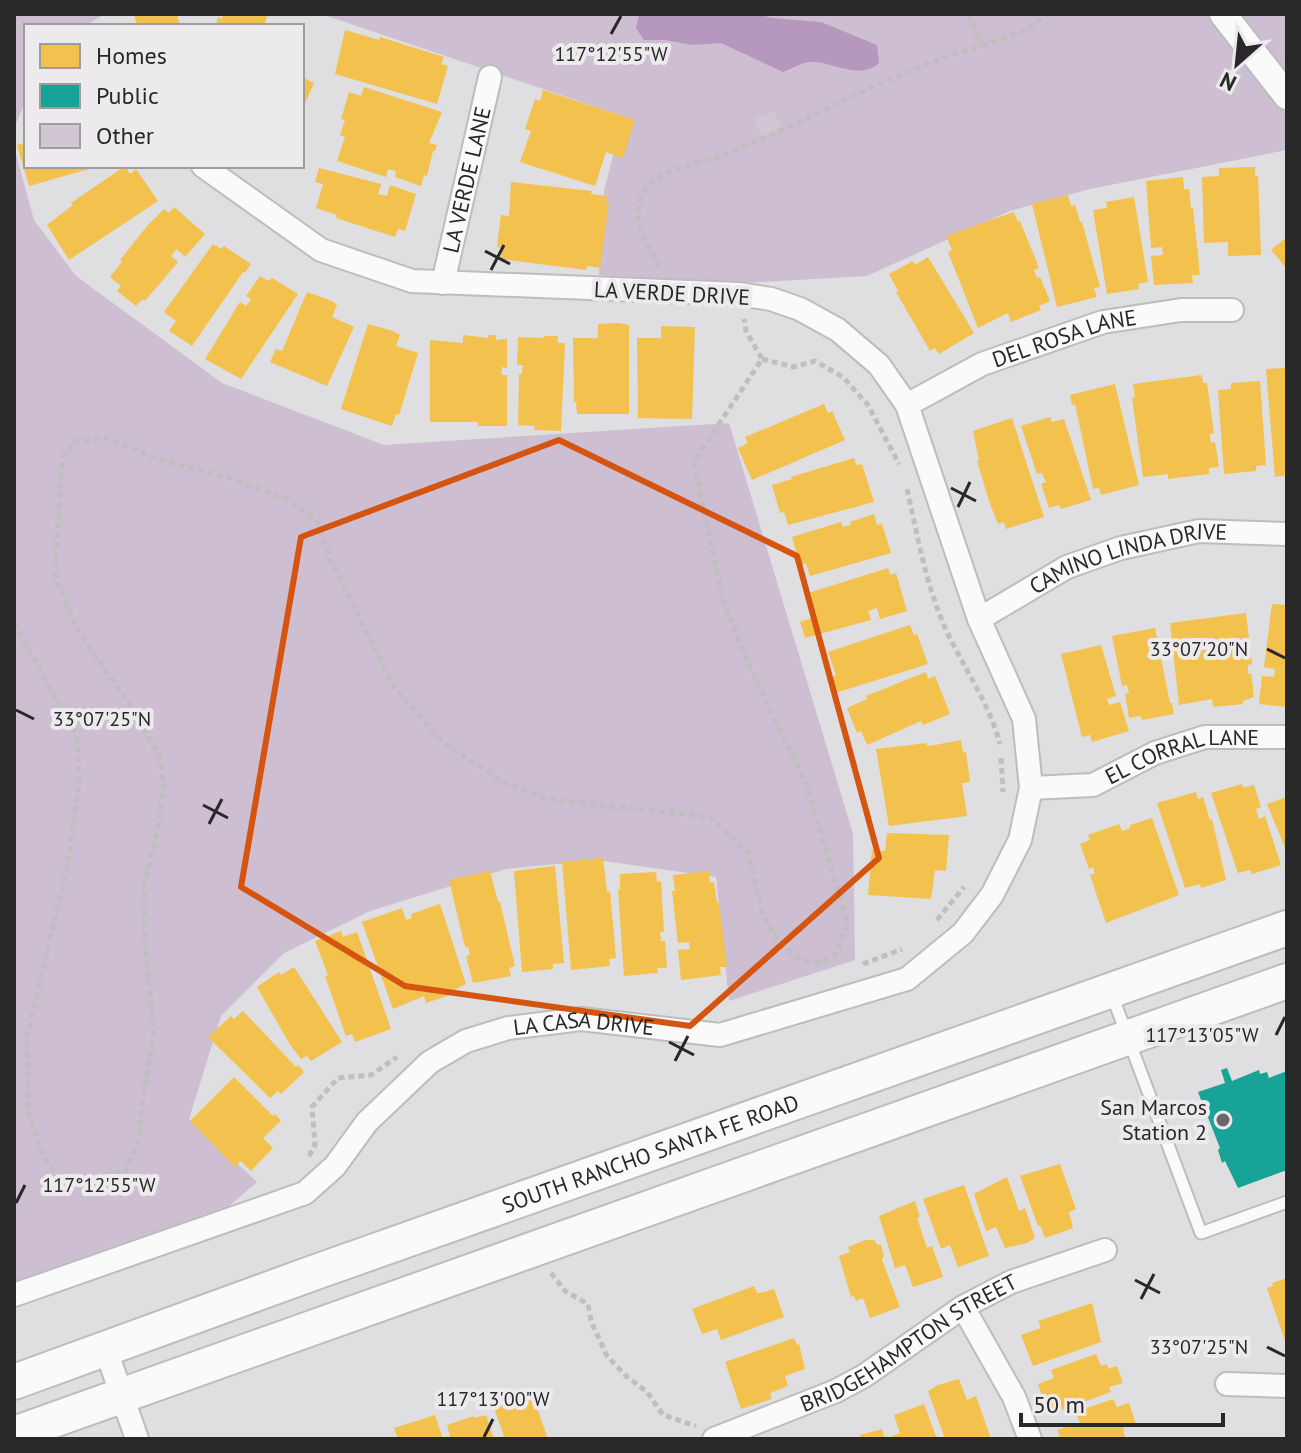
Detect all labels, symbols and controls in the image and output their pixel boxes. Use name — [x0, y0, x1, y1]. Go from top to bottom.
legend — [24, 24, 304, 168]
north arrow — [1197, 24, 1277, 104]
text: Homes — [96, 40, 167, 71]
text: 117°12'55"W — [554, 41, 668, 67]
text: N — [1215, 66, 1241, 98]
text: Public — [96, 80, 159, 111]
street label: LA VERDE LANE — [436, 104, 497, 255]
text: Other — [96, 120, 154, 151]
street label: LA VERDE DRIVE — [593, 275, 751, 311]
street label: DEL ROSA LANE — [988, 303, 1138, 373]
street label: CAMINO LINDA DRIVE — [1024, 517, 1228, 600]
text: 33°07'20"N — [1150, 636, 1248, 662]
text: 33°07'25"N — [53, 706, 151, 732]
street label: EL CORRAL LANE — [1100, 723, 1259, 790]
street label: LA CASA DRIVE — [512, 1005, 656, 1041]
text: 117°13'05"W — [1145, 1022, 1259, 1048]
street label: SOUTH RANCHO SANTA FE ROAD — [498, 1088, 803, 1219]
place label: San Marcos Station 2 — [1100, 1093, 1207, 1146]
marker: San Marcos Station 2 — [1214, 1111, 1232, 1129]
text: 117°12'55"W — [42, 1172, 156, 1198]
street label: BRIDGEHAMPTON STREET — [796, 1267, 1022, 1418]
text: 33°07'25"N — [1150, 1334, 1248, 1360]
scale bar — [1021, 1377, 1223, 1427]
text: 117°13'00"W — [436, 1386, 550, 1412]
text: 50 m — [1033, 1389, 1085, 1420]

